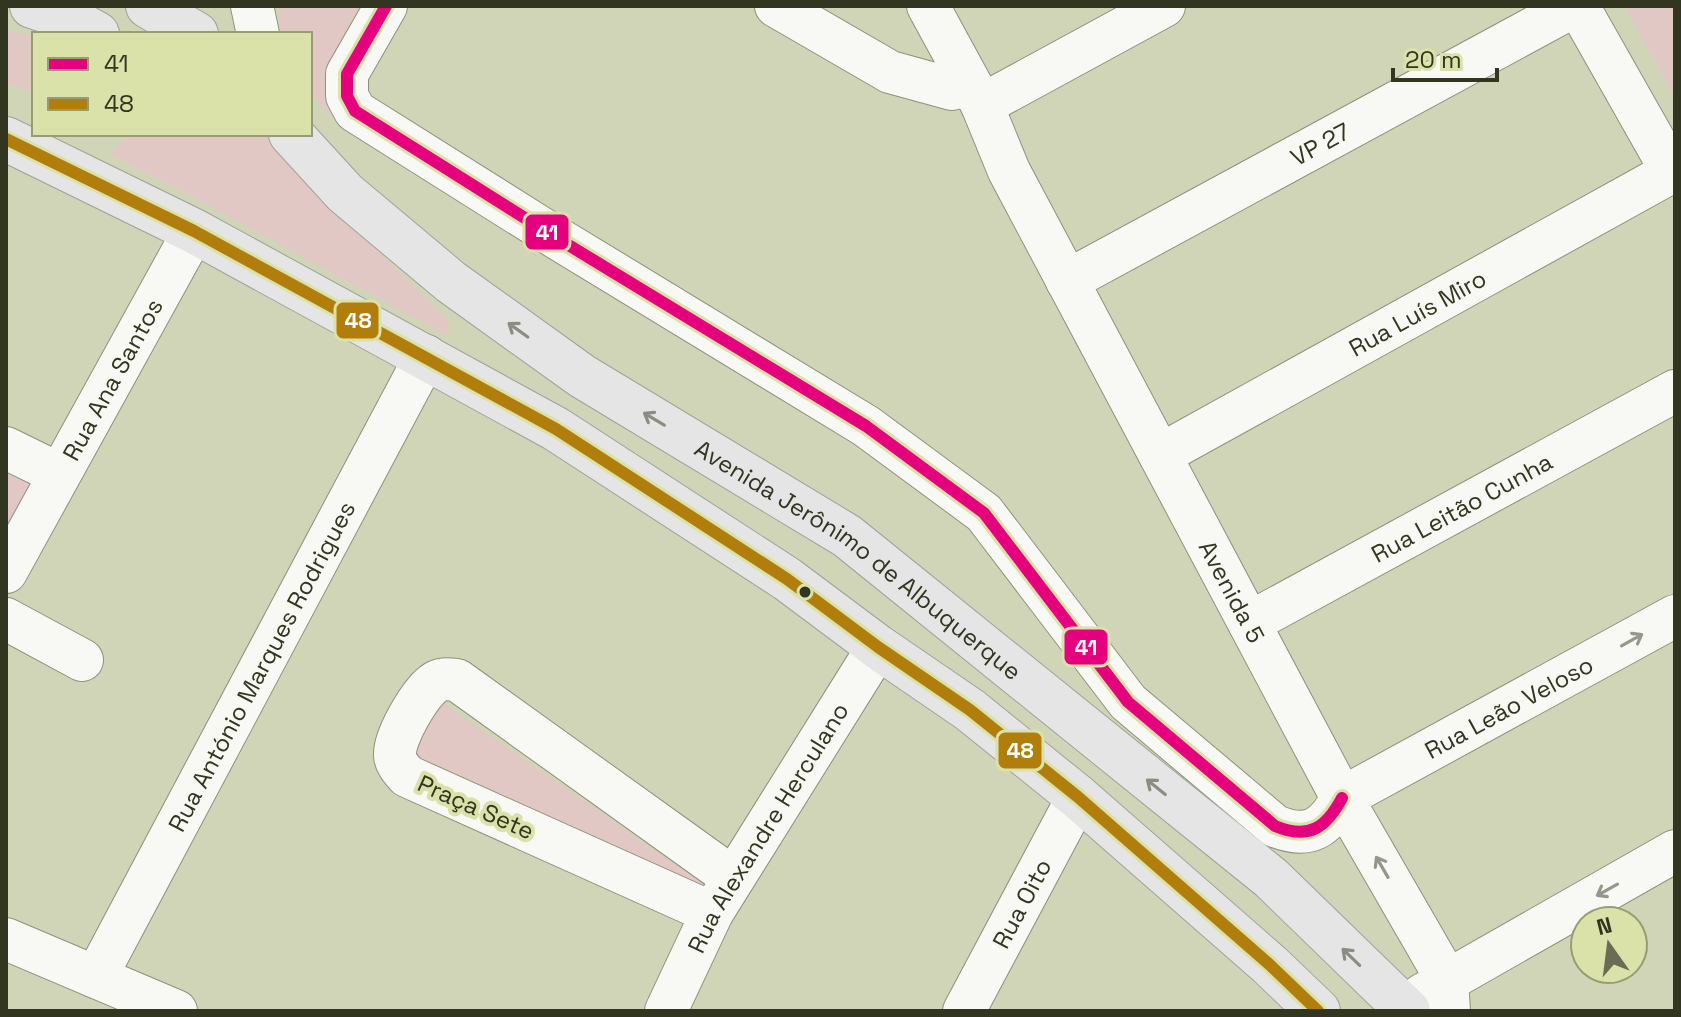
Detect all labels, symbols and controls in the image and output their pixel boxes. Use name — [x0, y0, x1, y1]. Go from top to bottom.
legend — [32, 32, 312, 136]
scale bar — [1393, 32, 1497, 82]
text: 20 m — [1405, 44, 1462, 75]
text: 41 — [104, 48, 128, 79]
text: 48 — [104, 88, 134, 119]
street label: VP 27 — [1285, 115, 1355, 172]
line badge: 41 — [524, 213, 570, 251]
text: 41 — [535, 218, 559, 246]
street label: Rua Luís Miro — [1343, 262, 1491, 363]
street label: Rua Ana Santos — [55, 293, 169, 466]
line badge: 48 — [335, 301, 380, 340]
text: 48 — [344, 306, 372, 334]
one-way arrow — [508, 322, 530, 339]
one-way arrow — [643, 410, 666, 426]
street label: Avenida Jerônimo de Albuquerque — [689, 432, 1028, 686]
street label: Rua Leitão Cunha — [1365, 445, 1558, 569]
street label: Rua António Marques Rodrigues — [161, 496, 362, 837]
street label: Avenida 5 — [1192, 535, 1272, 648]
unlabelled marker — [797, 584, 813, 600]
line badge: 41 — [1063, 628, 1109, 666]
one-way arrow — [1619, 632, 1643, 647]
text: 41 — [1074, 633, 1098, 661]
street label: Rua Leão Veloso — [1419, 648, 1599, 765]
street label: Rua Alexandre Herculano — [680, 696, 855, 958]
line badge: 48 — [997, 731, 1043, 770]
text: 48 — [1006, 736, 1034, 764]
street label: Praça Sete — [413, 768, 539, 846]
one-way arrow — [1146, 778, 1167, 795]
street label: Rua Oito — [985, 853, 1058, 954]
one-way arrow — [1374, 855, 1389, 879]
one-way arrow — [1596, 882, 1619, 898]
north arrow — [1569, 905, 1649, 985]
text: N — [1594, 910, 1615, 941]
one-way arrow — [1342, 948, 1361, 967]

